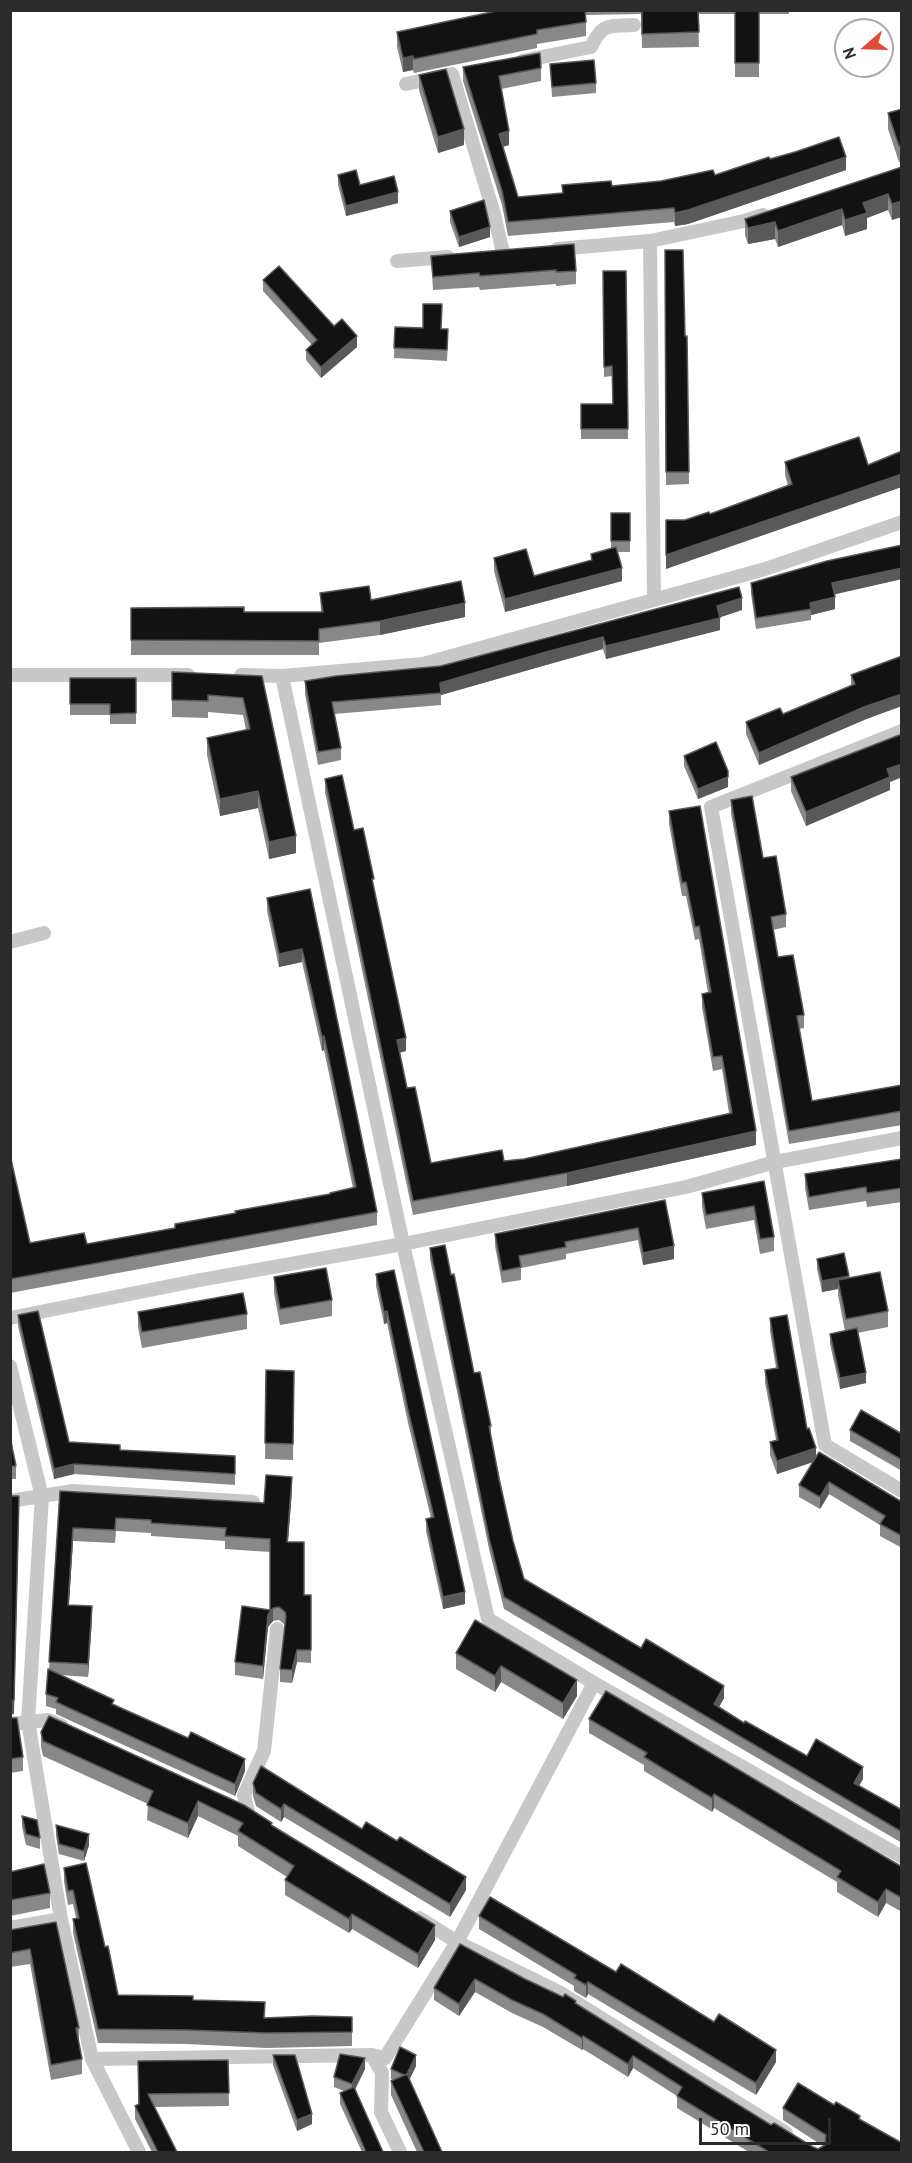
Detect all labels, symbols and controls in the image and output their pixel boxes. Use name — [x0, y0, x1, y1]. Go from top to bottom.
north arrow — [834, 18, 894, 78]
text: N — [838, 45, 860, 62]
scale bar — [702, 2106, 834, 2144]
text: 50 m — [710, 2117, 749, 2140]

